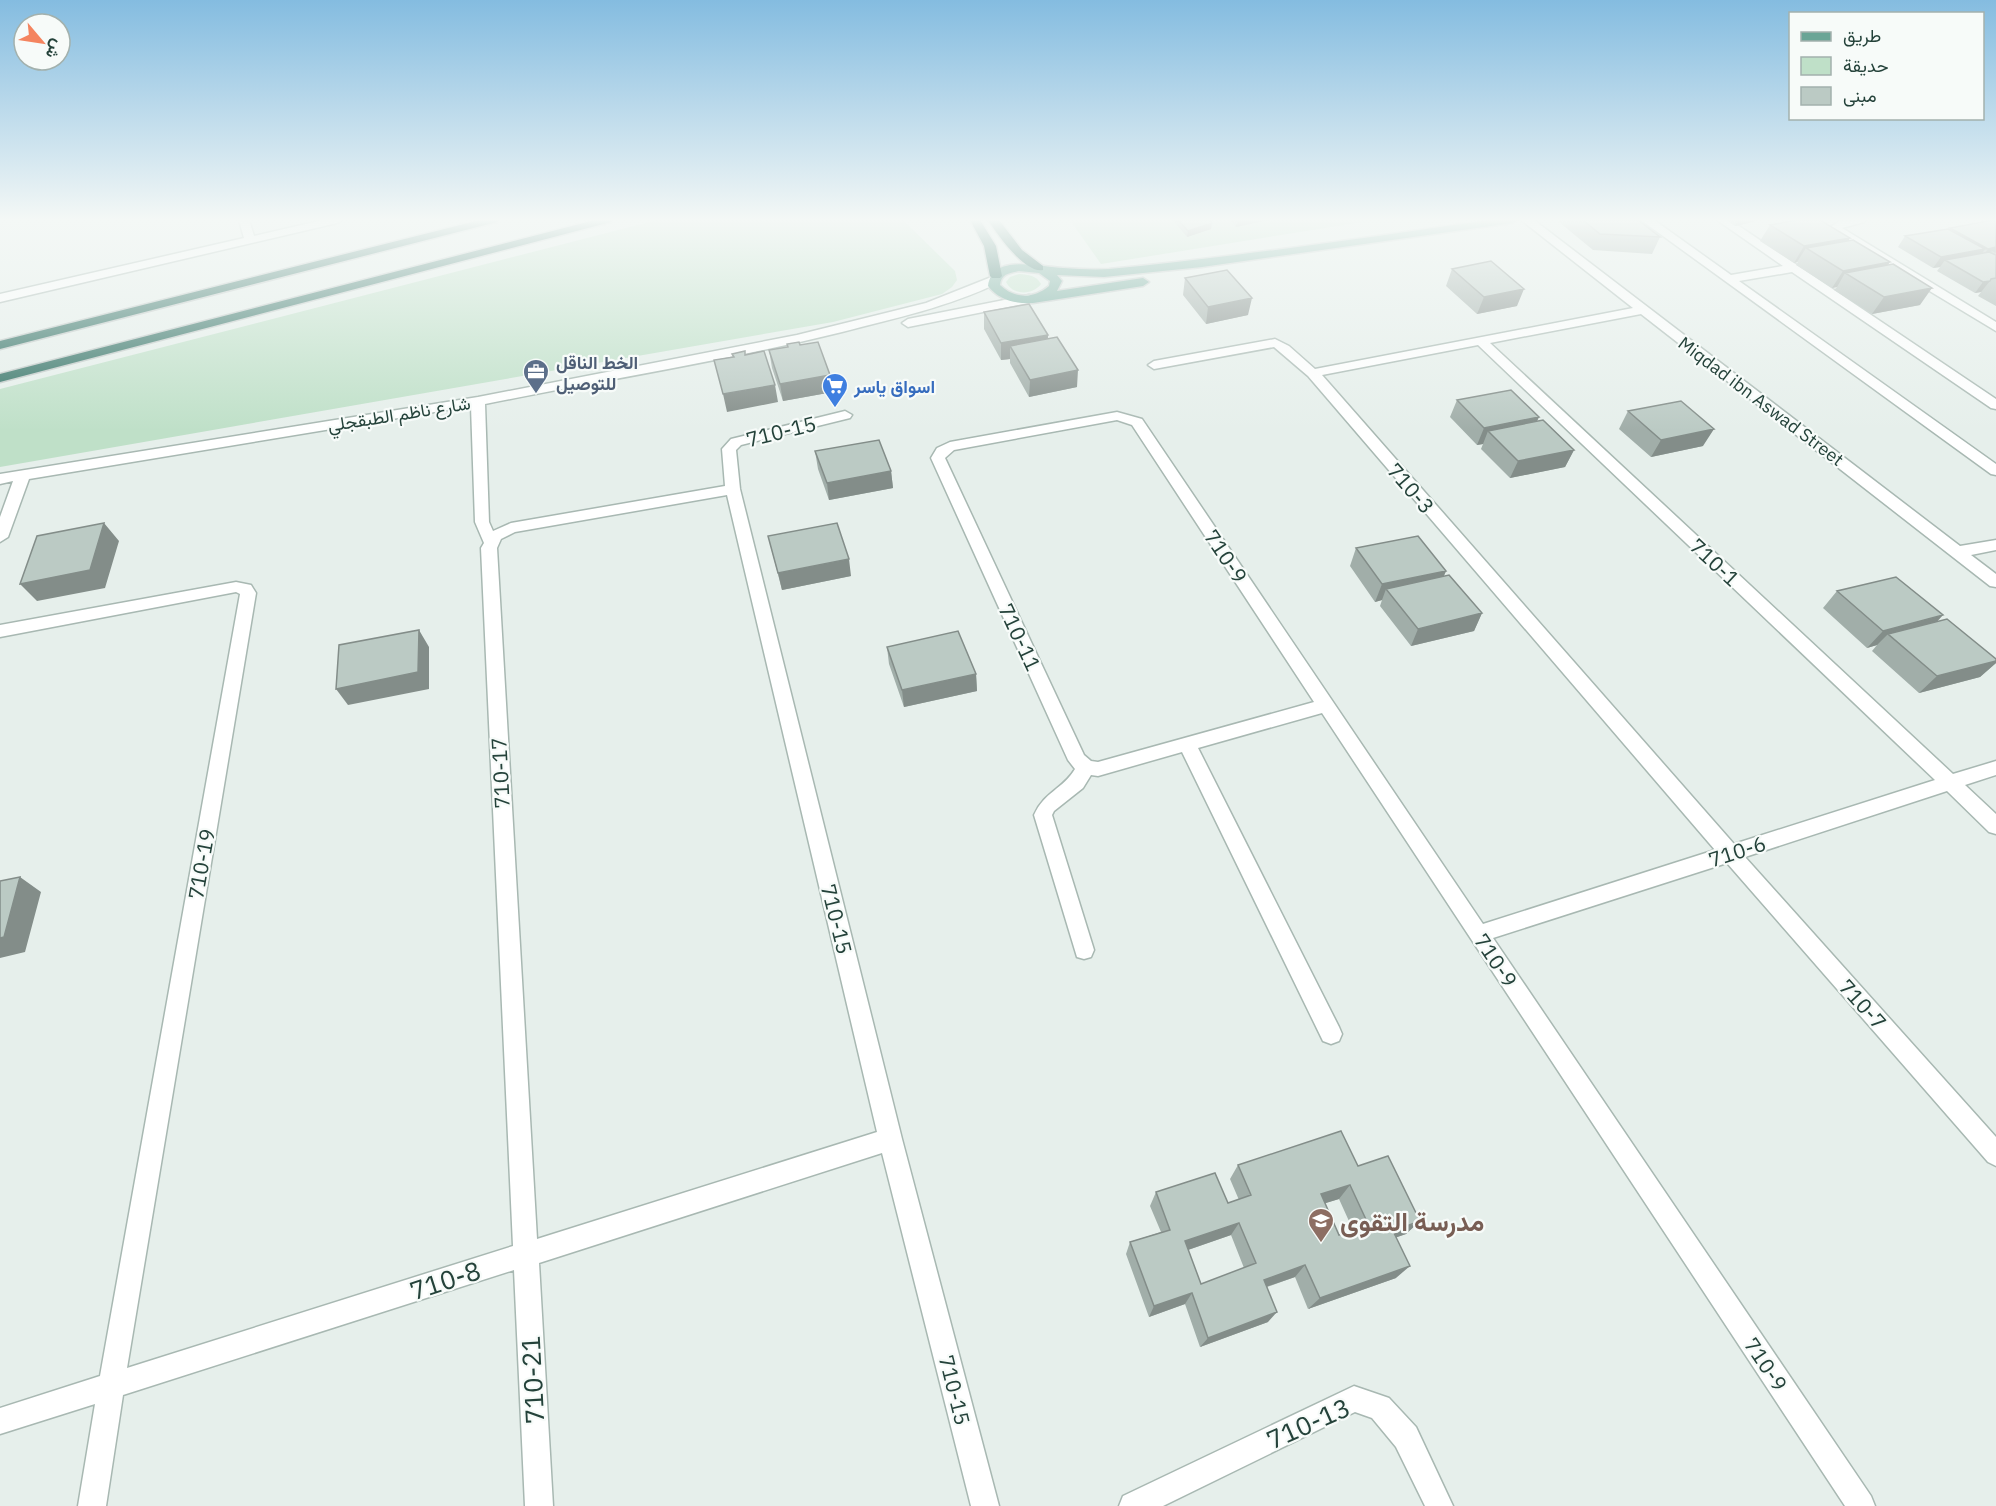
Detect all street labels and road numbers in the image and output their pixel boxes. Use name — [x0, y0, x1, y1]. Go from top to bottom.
street label: Miqdad ibn Aswad Street — [1674, 331, 1848, 471]
street label: شارع ناظم الطبقجلي — [326, 391, 473, 441]
street label: 710-15 — [743, 409, 819, 453]
street label: 710-3 — [1381, 457, 1441, 519]
street label: 710-9 — [1198, 524, 1254, 588]
street label: 710-1 — [1684, 532, 1746, 592]
street label: 710-11 — [992, 599, 1048, 675]
street label: 710-17 — [484, 737, 516, 809]
street label: 710-19 — [181, 826, 221, 902]
street label: 710-6 — [1705, 829, 1769, 873]
street label: 710-15 — [815, 881, 859, 957]
street label: 710-9 — [1468, 928, 1524, 992]
street label: 710-7 — [1833, 973, 1893, 1035]
street label: 710-8 — [405, 1253, 485, 1307]
street label: 710-9 — [1738, 1332, 1794, 1396]
street label: 710-21 — [513, 1335, 551, 1425]
street label: 710-15 — [933, 1352, 977, 1428]
street label: 710-13 — [1261, 1389, 1355, 1457]

